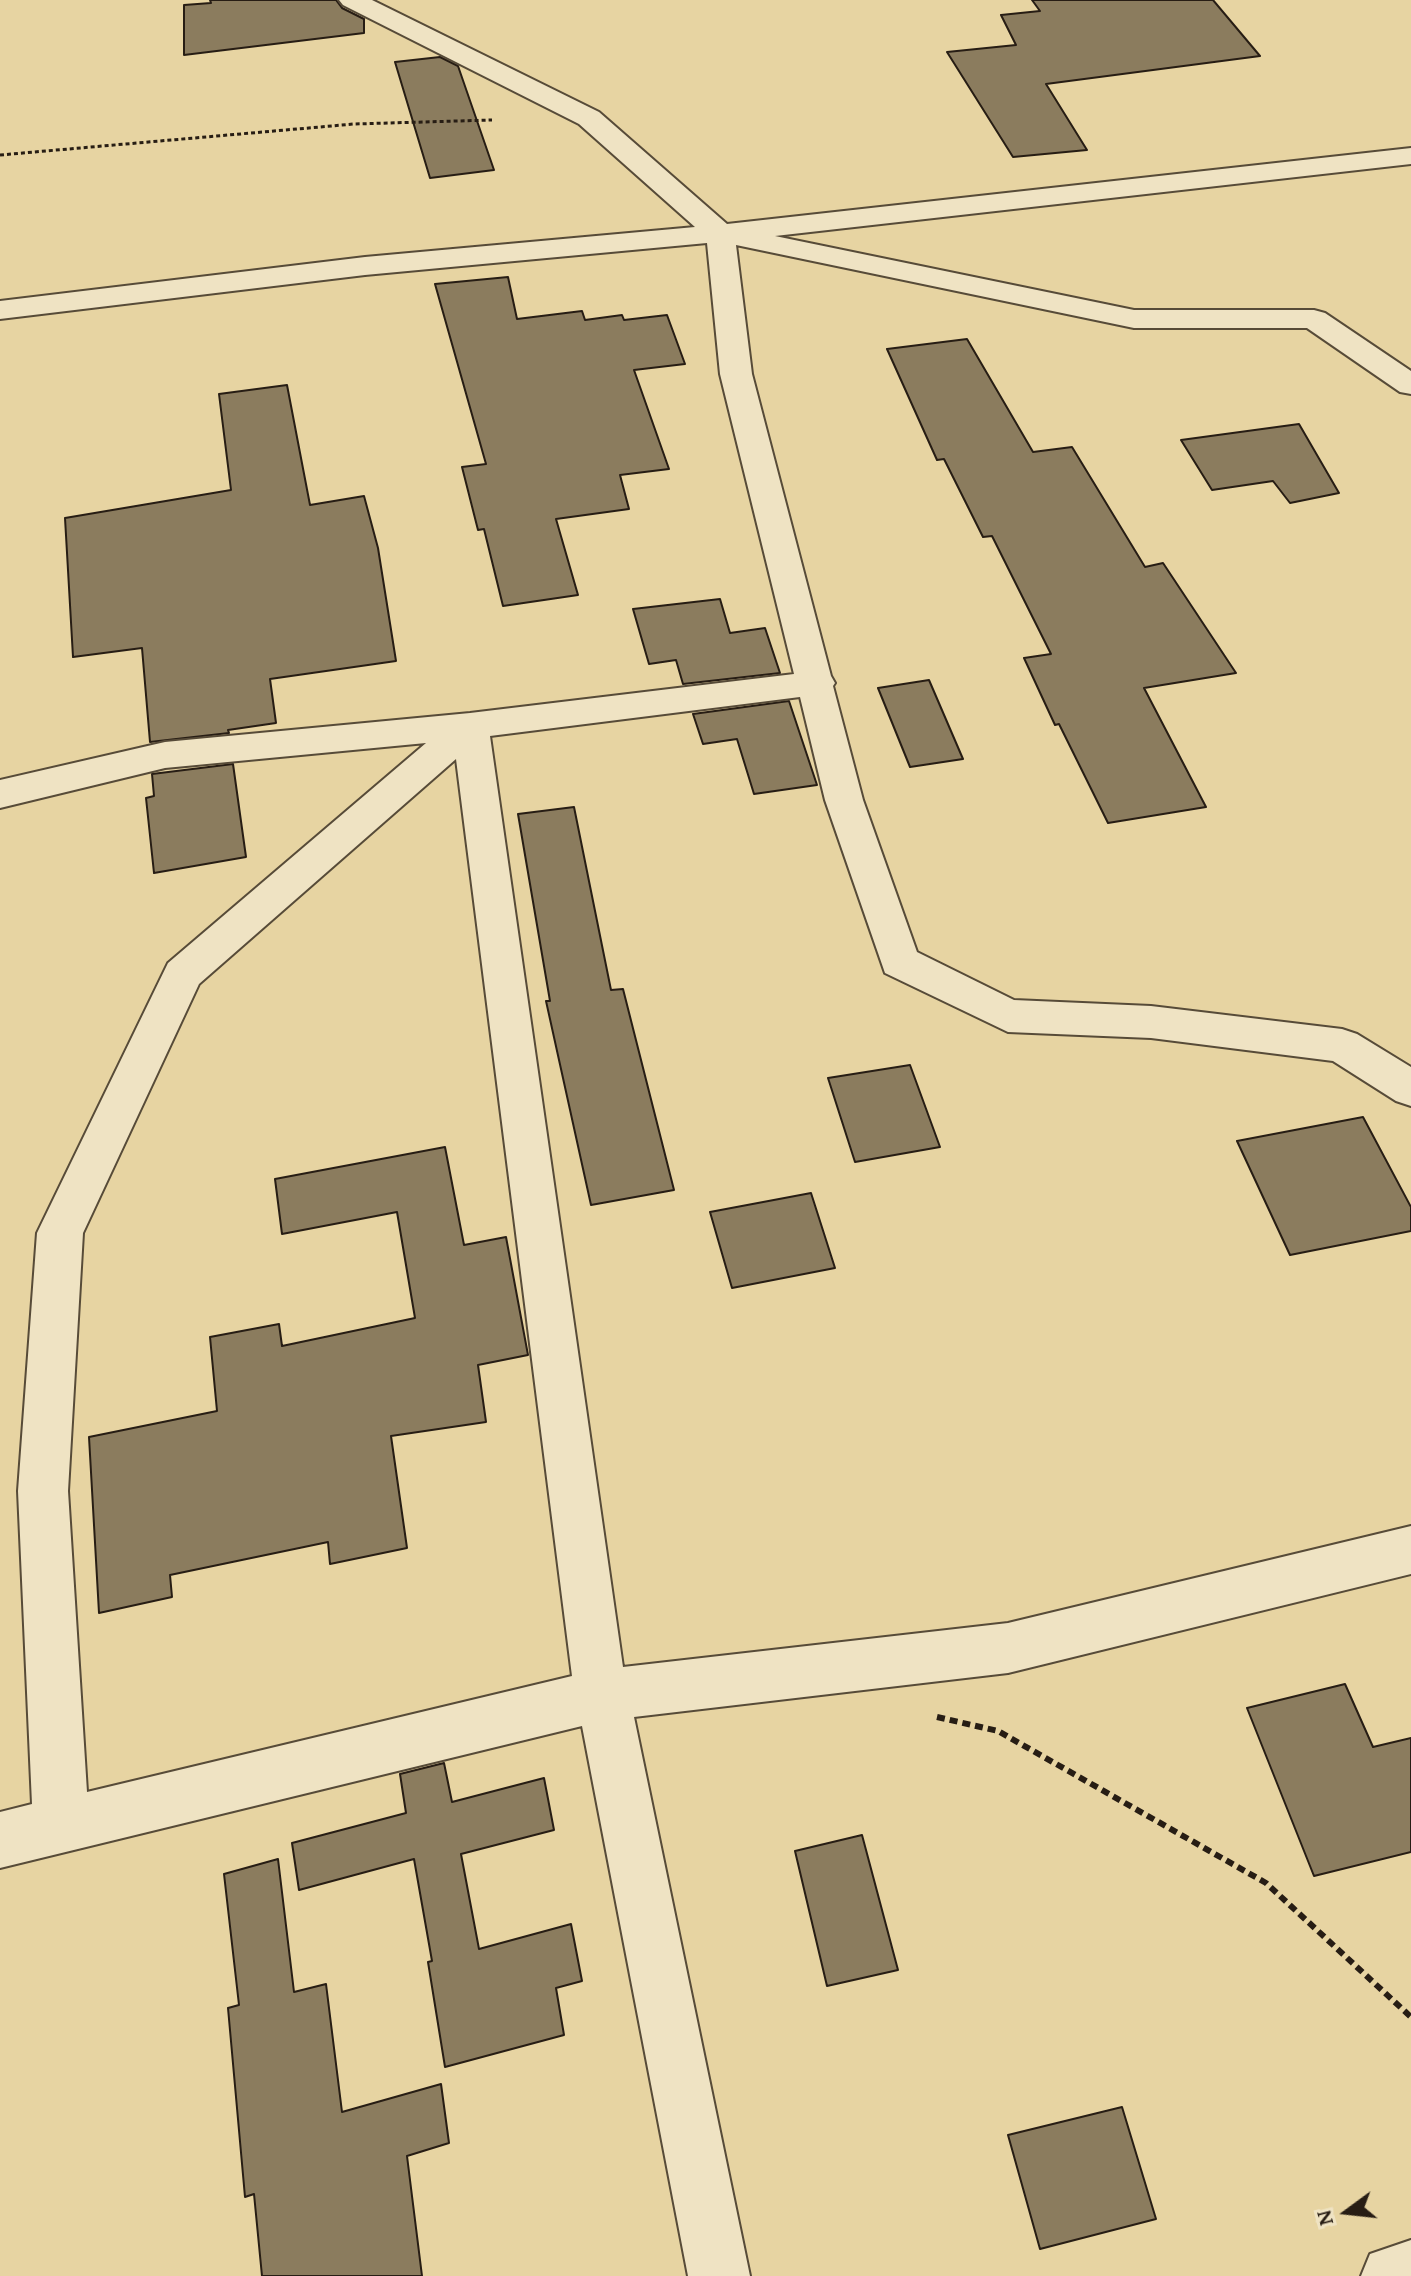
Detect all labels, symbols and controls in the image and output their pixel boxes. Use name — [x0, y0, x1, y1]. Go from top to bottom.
north arrow — [1307, 2172, 1387, 2252]
text: N — [1306, 2207, 1341, 2229]

